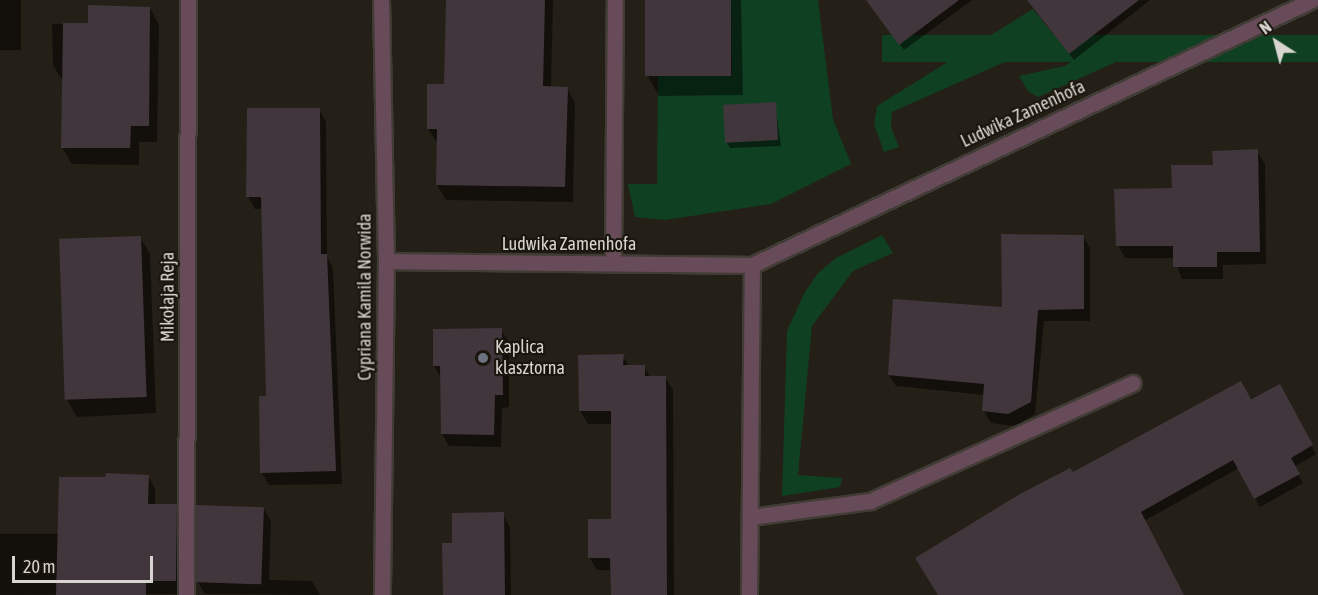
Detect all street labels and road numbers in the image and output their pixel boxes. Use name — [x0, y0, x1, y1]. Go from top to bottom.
street label: Ludwika Zamenhofa — [957, 76, 1089, 152]
street label: Cypriana Kamila Norwida — [354, 213, 376, 381]
street label: Ludwika Zamenhofa — [502, 233, 636, 255]
street label: Mikołaja Reja — [157, 252, 179, 342]

